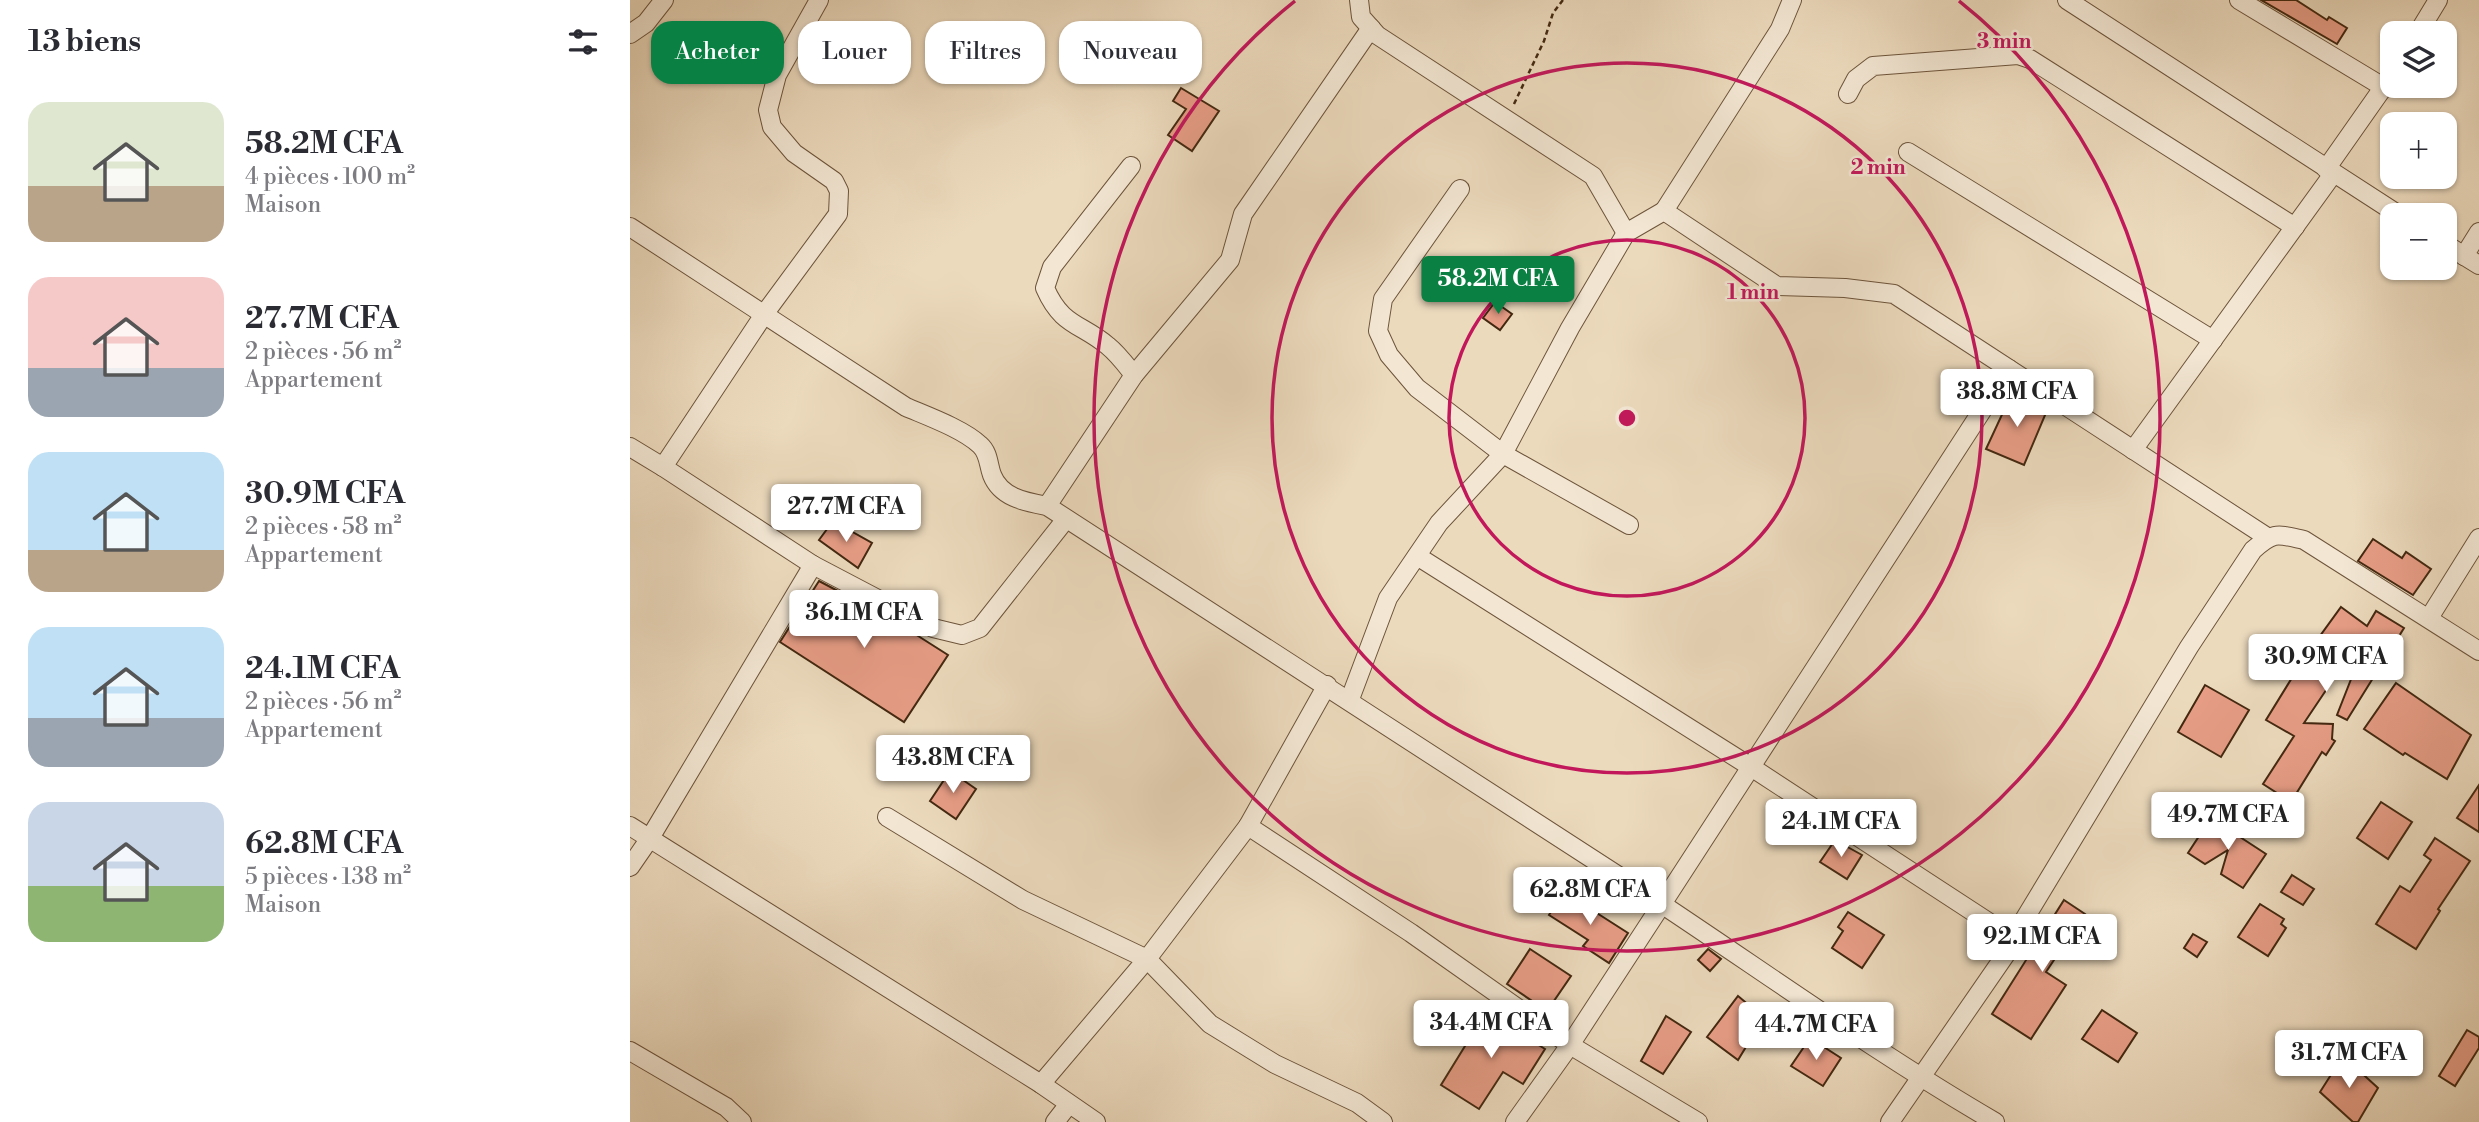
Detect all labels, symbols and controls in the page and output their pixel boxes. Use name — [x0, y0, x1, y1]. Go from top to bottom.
chip: Acheter — [651, 21, 784, 84]
chip: Louer — [798, 21, 911, 84]
chip: Filtres — [925, 21, 1045, 84]
chip: Nouveau — [1059, 21, 1202, 84]
map controls — [2380, 21, 2457, 280]
button: layers — [2380, 21, 2457, 98]
text: 13 biens — [28, 23, 141, 61]
icon: filters — [564, 23, 602, 61]
text: 3 min — [1977, 29, 2031, 55]
button: + — [2380, 112, 2457, 189]
text: 58.2M CFA — [245, 125, 403, 163]
icon: home — [84, 130, 168, 214]
text: 2 min — [1850, 155, 1906, 181]
text: 4 pièces · 100 m² — [245, 163, 415, 191]
text: Maison — [245, 191, 321, 219]
button: − — [2380, 203, 2457, 280]
pin: 58.2M CFA — [1418, 256, 1578, 316]
text: 58.2M CFA — [1437, 265, 1559, 293]
text: 1 min — [1727, 280, 1779, 306]
text: 27.7M CFA — [245, 300, 399, 338]
icon: home — [84, 305, 168, 389]
text: 2 pièces · 56 m² — [245, 338, 402, 366]
text: Appartement — [245, 366, 383, 394]
pin: 38.8M CFA — [1937, 370, 2097, 429]
text: 38.8M CFA — [1956, 378, 2078, 406]
centre of rings — [1615, 406, 1639, 430]
text: 30.9M CFA — [245, 475, 405, 513]
icon: home — [84, 480, 168, 564]
pin: 27.7M CFA — [766, 484, 926, 544]
text: 27.7M CFA — [787, 493, 905, 521]
text: 2 pièces · 58 m² — [245, 513, 402, 541]
text: Appartement — [245, 541, 383, 569]
pin: 36.1M CFA — [784, 590, 944, 650]
text: 36.1M CFA — [805, 599, 923, 627]
pin: 30.9M CFA — [2246, 634, 2406, 694]
text: 30.9M CFA — [2265, 643, 2387, 671]
text: 24.1M CFA — [245, 650, 400, 688]
icon: home — [84, 655, 168, 739]
text: 2 pièces · 56 m² — [245, 688, 402, 716]
text: Appartement — [245, 716, 383, 744]
pin: 43.8M CFA — [873, 736, 1033, 795]
text: 43.8M CFA — [892, 744, 1014, 772]
pin: 49.7M CFA — [2148, 792, 2308, 852]
pin: 24.1M CFA — [1761, 800, 1921, 859]
text: 49.7M CFA — [2167, 801, 2289, 829]
text: 24.1M CFA — [1781, 808, 1901, 836]
text: 62.8M CFA — [245, 825, 403, 863]
icon: home — [84, 830, 168, 914]
text: 5 pièces · 138 m² — [245, 863, 411, 891]
pin: 62.8M CFA — [1510, 867, 1670, 927]
text: 62.8M CFA — [1529, 876, 1651, 904]
text: Maison — [245, 891, 321, 919]
pin: 92.1M CFA — [1962, 914, 2122, 974]
text: 92.1M CFA — [1983, 923, 2101, 951]
pin: 34.4M CFA — [1411, 1000, 1571, 1060]
pin: 44.7M CFA — [1736, 1002, 1896, 1062]
text: 34.4M CFA — [1430, 1009, 1552, 1037]
text: 44.7M CFA — [1755, 1011, 1877, 1039]
pin: 31.7M CFA — [2269, 1030, 2429, 1090]
text: 31.7M CFA — [2291, 1039, 2407, 1067]

